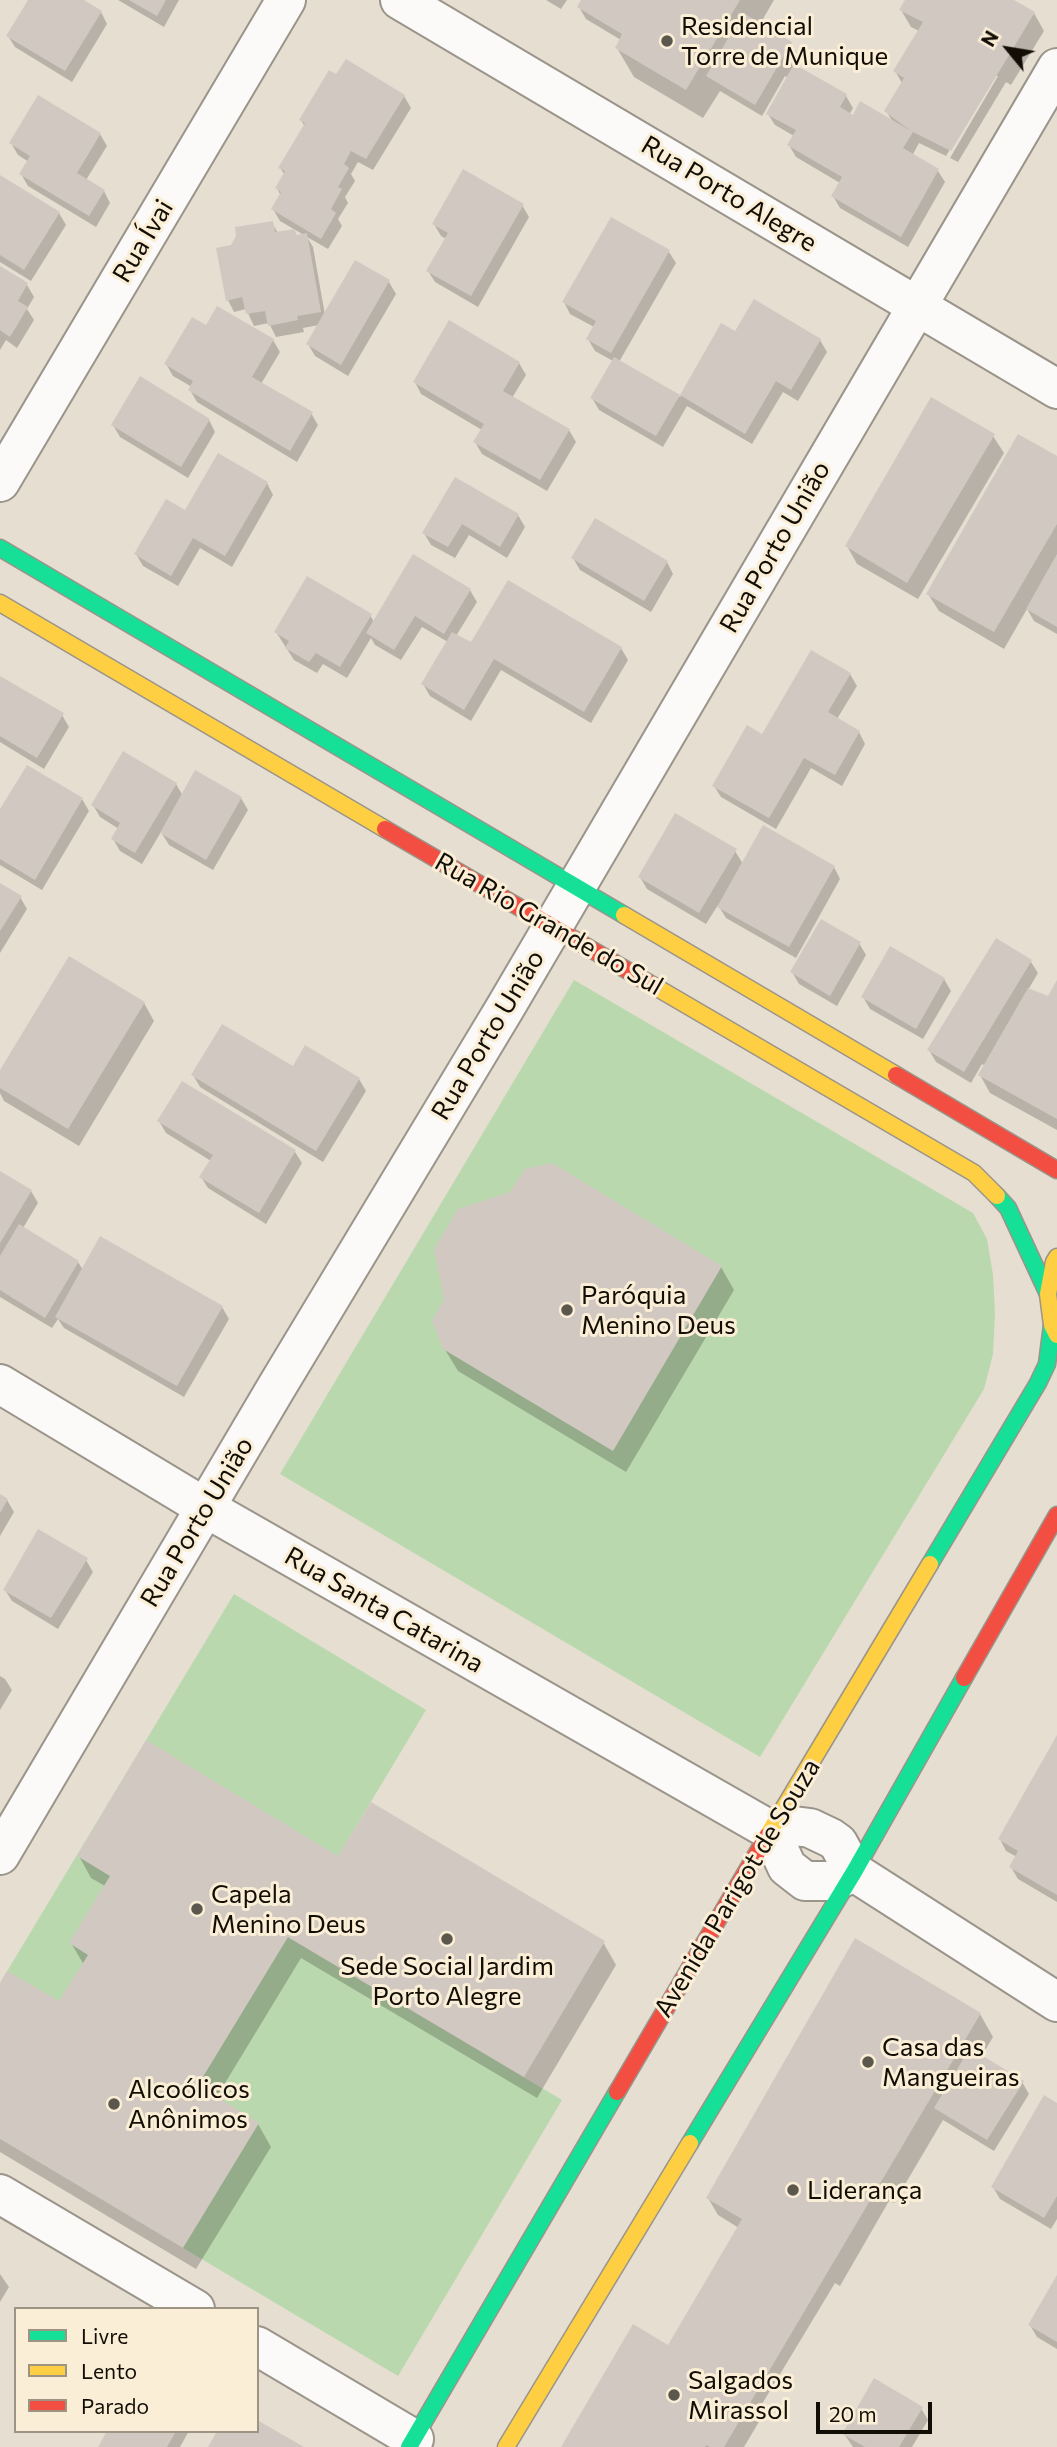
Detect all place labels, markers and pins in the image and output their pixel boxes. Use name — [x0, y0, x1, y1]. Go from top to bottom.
place label: Residencial Torre de Munique — [681, 10, 888, 72]
marker: Residencial Torre de Munique — [659, 33, 675, 49]
place label: Paróquia Menino Deus — [581, 1279, 736, 1340]
marker: Paróquia Menino Deus — [559, 1302, 575, 1318]
place label: Capela Menino Deus — [211, 1878, 366, 1940]
marker: Capela Menino Deus — [189, 1901, 205, 1917]
marker: Sede Social Jardim Porto Alegre — [439, 1931, 455, 1947]
place label: Sede Social Jardim Porto Alegre — [340, 1950, 554, 2011]
place label: Casa das Mangueiras — [882, 2031, 1020, 2092]
marker: Casa das Mangueiras — [860, 2054, 876, 2070]
place label: Alcoólicos Anônimos — [128, 2073, 250, 2134]
marker: Alcoólicos Anônimos — [106, 2096, 122, 2112]
place label: Liderança — [807, 2174, 922, 2206]
marker: Liderança — [785, 2182, 801, 2198]
place label: Salgados Mirassol — [688, 2364, 793, 2426]
marker: Salgados Mirassol — [666, 2387, 682, 2403]

